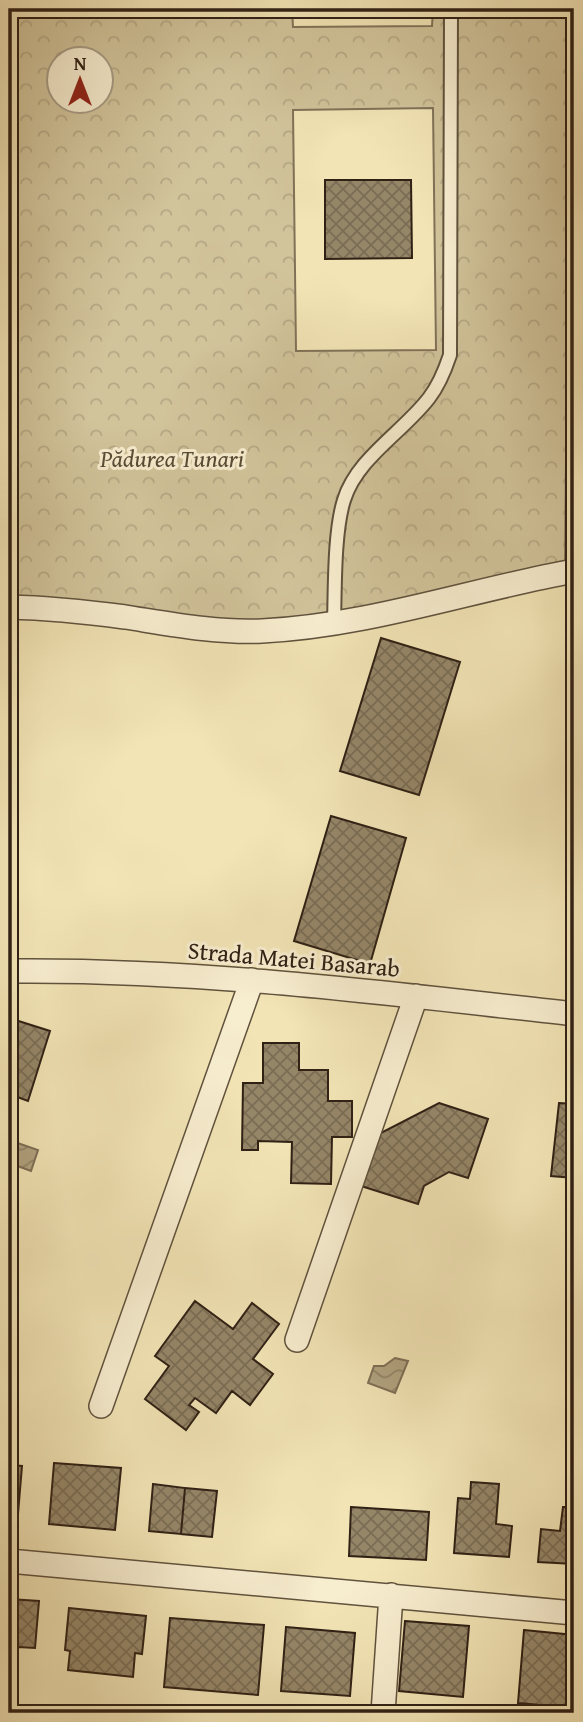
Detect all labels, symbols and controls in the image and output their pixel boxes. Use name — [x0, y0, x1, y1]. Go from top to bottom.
north arrow — [46, 46, 116, 116]
text: N — [74, 49, 87, 77]
park label: Pădurea Tunari — [99, 441, 244, 476]
street label: Strada Matei Basarab — [187, 932, 401, 986]

